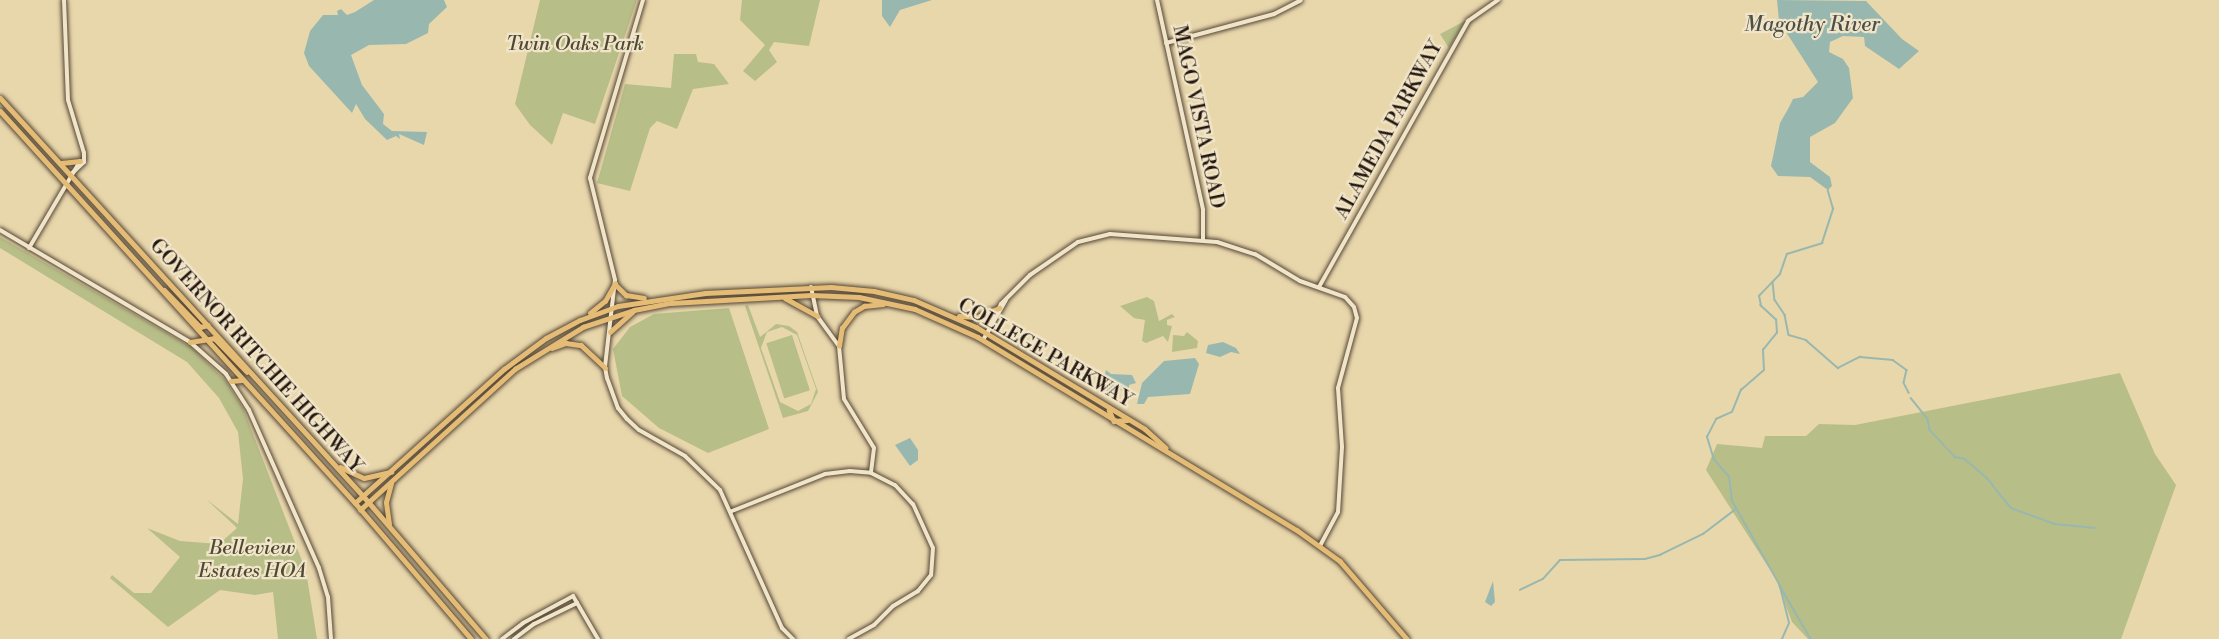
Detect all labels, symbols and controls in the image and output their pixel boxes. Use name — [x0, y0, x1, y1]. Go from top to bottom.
water label: Magothy River — [1744, 12, 1880, 38]
street label: MAGO VISTA ROAD — [1167, 23, 1229, 211]
park label: Twin Oaks Park — [506, 32, 644, 56]
street label: ALAMEDA PARKWAY — [1330, 36, 1448, 224]
street label: GOVERNOR RITCHIE HIGHWAY — [144, 234, 368, 478]
street label: COLLEGE PARKWAY — [953, 293, 1137, 413]
park label: Belleview Estates HOA — [198, 537, 306, 584]

